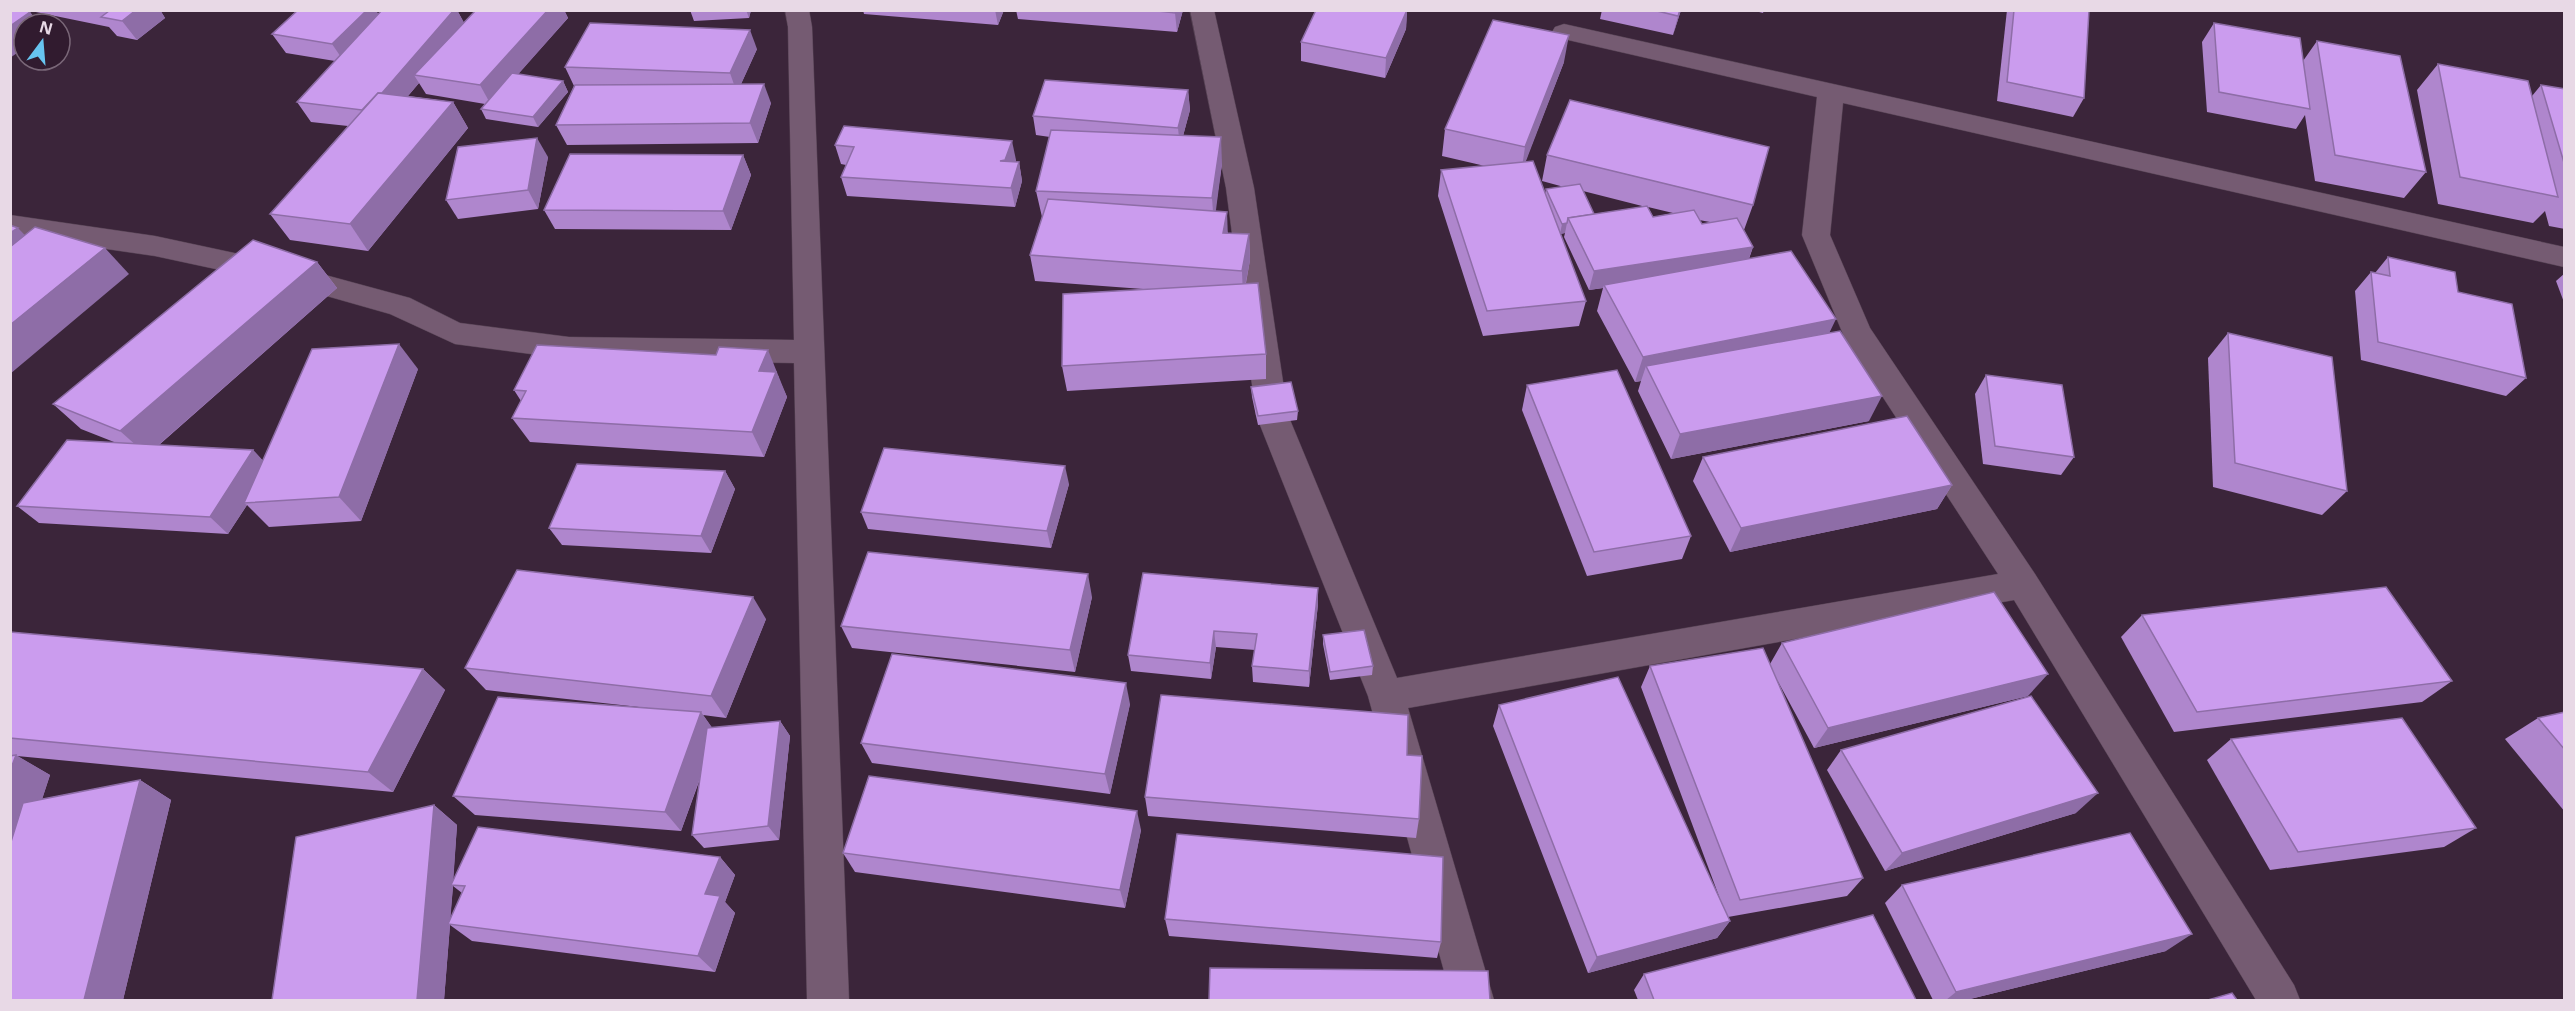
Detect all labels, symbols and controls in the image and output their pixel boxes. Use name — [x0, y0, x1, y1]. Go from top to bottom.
north arrow — [12, 12, 72, 72]
text: N — [37, 15, 55, 40]

